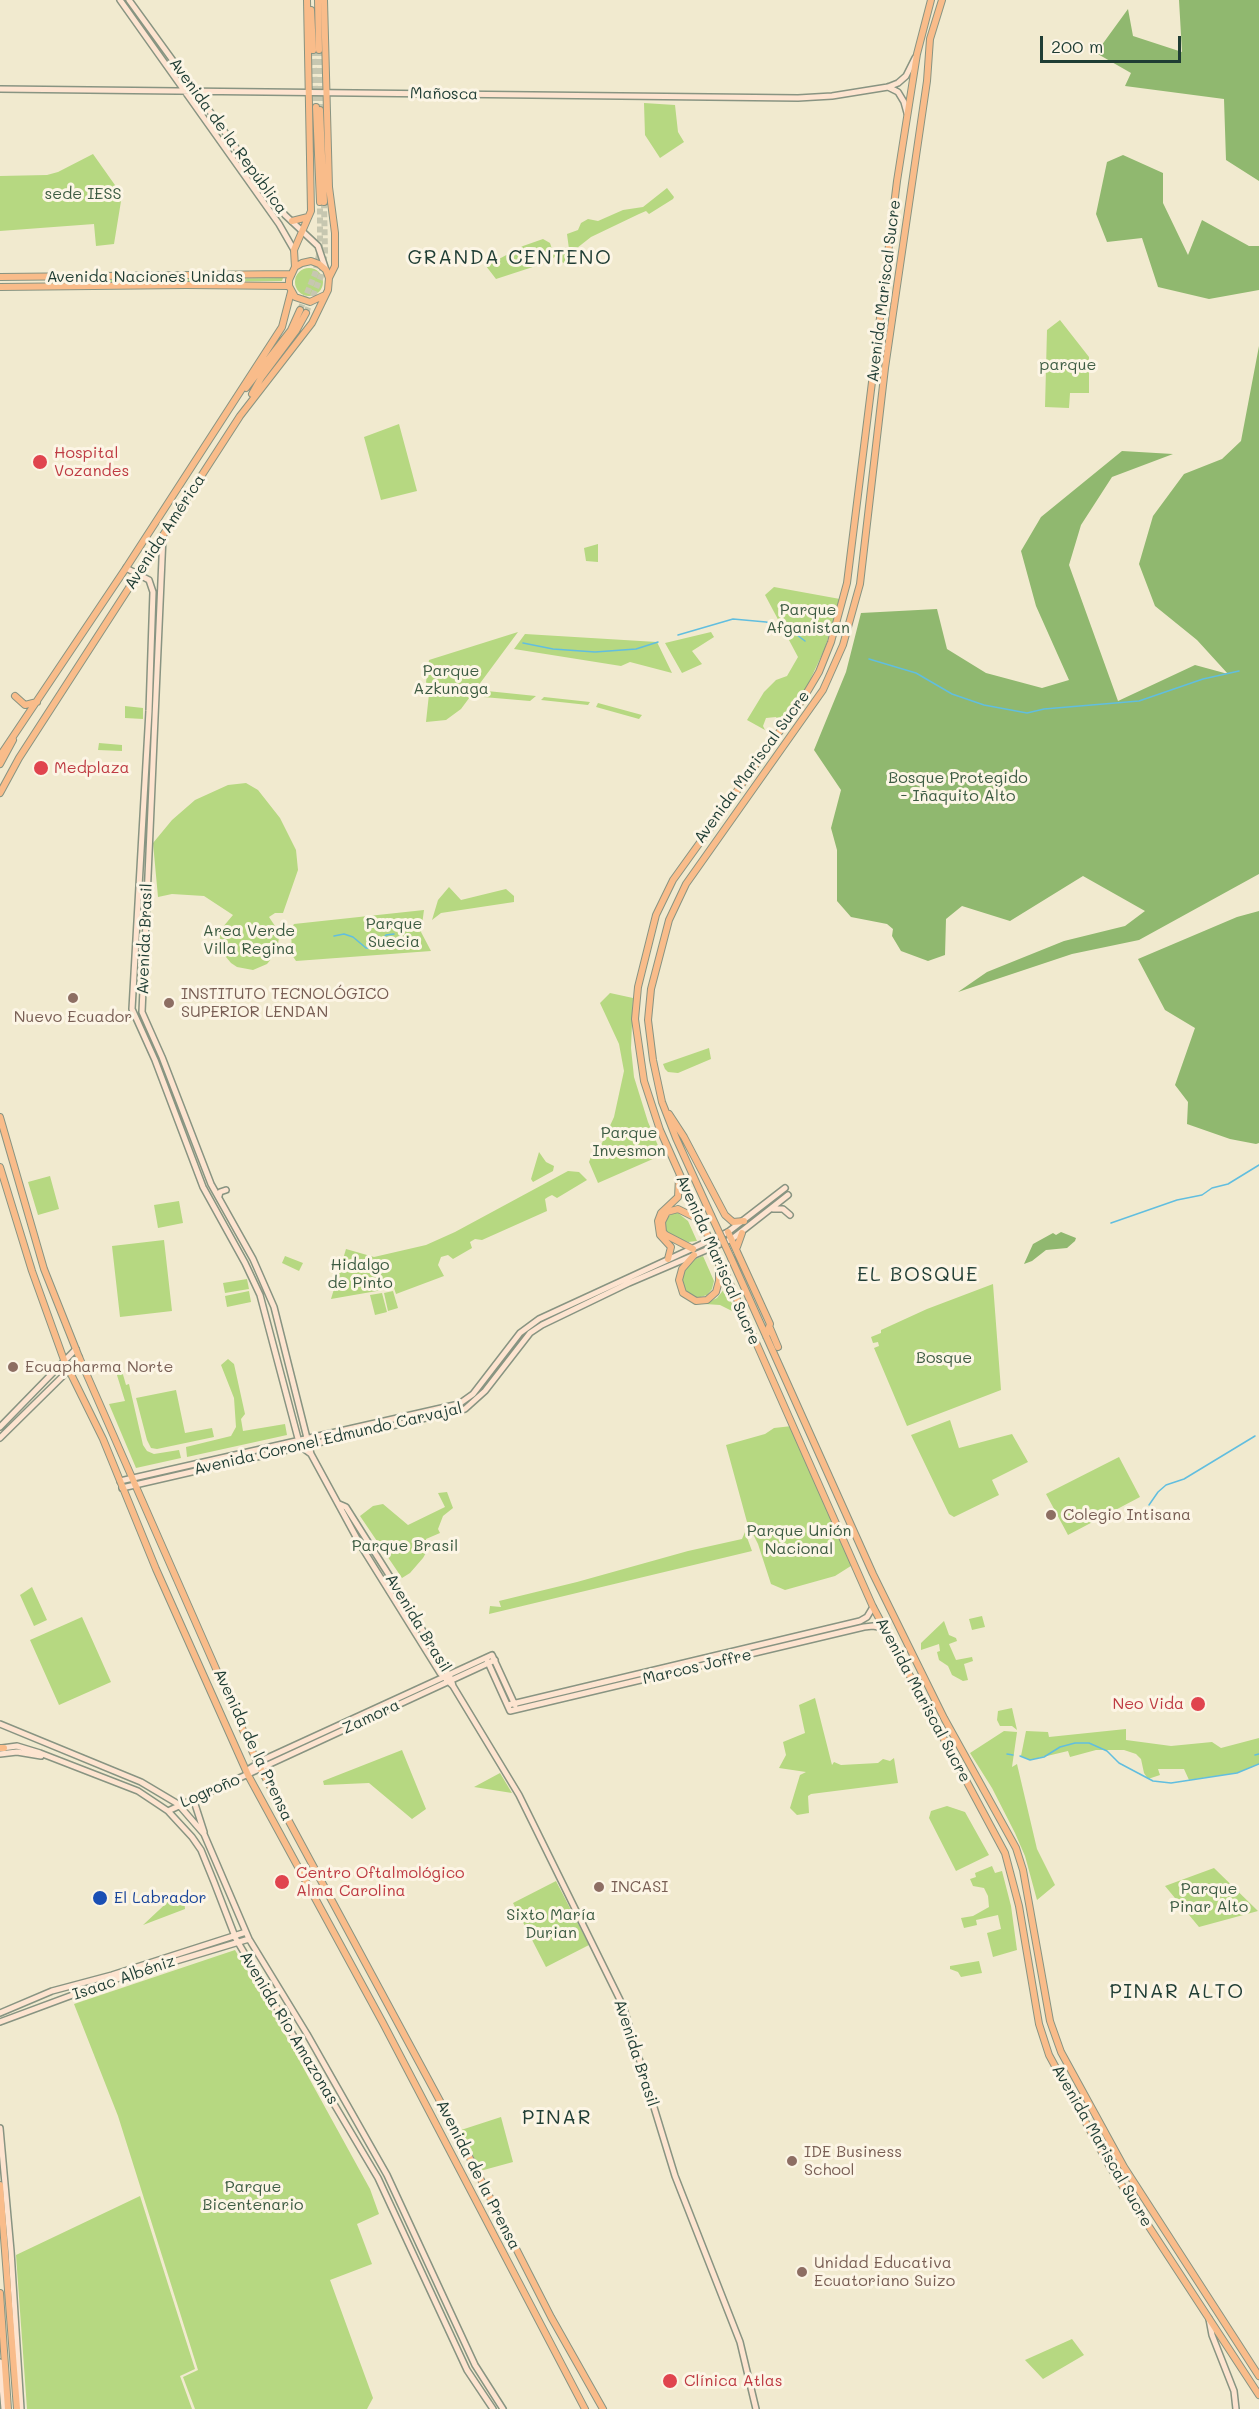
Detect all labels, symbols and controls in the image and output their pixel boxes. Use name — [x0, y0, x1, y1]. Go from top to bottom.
scale bar — [1043, 24, 1184, 62]
text: 200 m — [1051, 34, 1103, 58]
street label: Avenida de la República — [165, 54, 291, 218]
street label: Mañosca — [410, 84, 478, 104]
park label: sede IESS — [44, 184, 122, 204]
street label: Avenida Mariscal Sucre — [863, 199, 905, 383]
district label: GRANDA CENTENO — [408, 246, 612, 270]
street label: Avenida Naciones Unidas — [47, 267, 243, 287]
park label: parque — [1040, 355, 1096, 375]
place label: Hospital Vozandes — [54, 443, 129, 481]
marker: Hospital Vozandes — [31, 453, 49, 471]
street label: Avenida América — [121, 471, 209, 593]
park label: Parque Afganistan — [766, 600, 850, 638]
park label: Parque Azkunaga — [413, 661, 489, 699]
street label: Avenida Mariscal Sucre — [690, 687, 814, 847]
place label: Medplaza — [54, 758, 130, 778]
marker: Medplaza — [32, 759, 50, 777]
park label: Bosque Protegido - Iñaquito Alto — [888, 768, 1028, 806]
street label: Avenida Brasil — [133, 883, 157, 995]
park label: Parque Suecia — [366, 914, 422, 952]
park label: Area Verde Villa Regina — [203, 921, 295, 959]
place label: INSTITUTO TECNOLÓGICO SUPERIOR LENDAN — [181, 984, 389, 1022]
marker: Nuevo Ecuador — [66, 991, 80, 1005]
marker: INSTITUTO TECNOLÓGICO SUPERIOR LENDAN — [162, 996, 176, 1010]
place label: Nuevo Ecuador — [14, 1007, 132, 1027]
park label: Parque Invesmon — [592, 1123, 666, 1161]
street label: Avenida Mariscal Sucre — [672, 1172, 764, 1348]
park label: Hidalgo de Pinto — [327, 1255, 393, 1293]
district label: EL BOSQUE — [857, 1263, 979, 1287]
park label: Bosque — [916, 1348, 972, 1368]
place label: Ecuapharma Norte — [25, 1357, 173, 1377]
marker: Ecuapharma Norte — [6, 1360, 20, 1374]
street label: Avenida Coronel Edmundo Carvajal — [192, 1399, 464, 1479]
place label: Colegio Intisana — [1063, 1505, 1191, 1525]
marker: Colegio Intisana — [1044, 1508, 1058, 1522]
park label: Parque Unión Nacional — [747, 1521, 851, 1559]
park label: Parque Brasil — [352, 1536, 458, 1556]
street label: Avenida Brasil — [381, 1570, 455, 1676]
street label: Avenida Mariscal Sucre — [871, 1614, 975, 1786]
street label: Marcos Joffre — [641, 1645, 753, 1689]
street label: Avenida de la Prensa — [209, 1666, 297, 1824]
place label: Neo Vida — [1112, 1694, 1184, 1714]
street label: Zamora — [339, 1695, 403, 1739]
marker: Neo Vida — [1189, 1695, 1207, 1713]
street label: Logroño — [177, 1770, 243, 1812]
place label: Centro Oftalmológico Alma Carolina — [296, 1863, 465, 1901]
marker: Centro Oftalmológico Alma Carolina — [273, 1873, 291, 1891]
place label: INCASI — [611, 1877, 668, 1897]
park label: Parque Pinar Alto — [1170, 1879, 1248, 1917]
marker: INCASI — [592, 1880, 606, 1894]
place label: El Labrador — [114, 1888, 207, 1908]
marker: El Labrador — [91, 1889, 109, 1907]
park label: Sixto María Durian — [506, 1905, 596, 1943]
street label: Avenida Río Amazonas — [236, 1948, 342, 2108]
street label: Isaac Albéniz — [70, 1951, 178, 2005]
district label: PINAR ALTO — [1109, 1980, 1245, 2004]
street label: Avenida Brasil — [610, 1997, 662, 2109]
street label: Avenida Mariscal Sucre — [1048, 2062, 1156, 2230]
street label: Avenida de la Prensa — [432, 2097, 524, 2253]
district label: PINAR — [522, 2106, 592, 2130]
place label: IDE Business School — [804, 2142, 902, 2180]
marker: IDE Business School — [785, 2154, 799, 2168]
park label: Parque Bicentenario — [202, 2177, 304, 2215]
place label: Unidad Educativa Ecuatoriano Suizo — [814, 2253, 955, 2291]
marker: Unidad Educativa Ecuatoriano Suizo — [795, 2265, 809, 2279]
place label: Clínica Atlas — [684, 2371, 783, 2391]
marker: Clínica Atlas — [661, 2372, 679, 2390]

